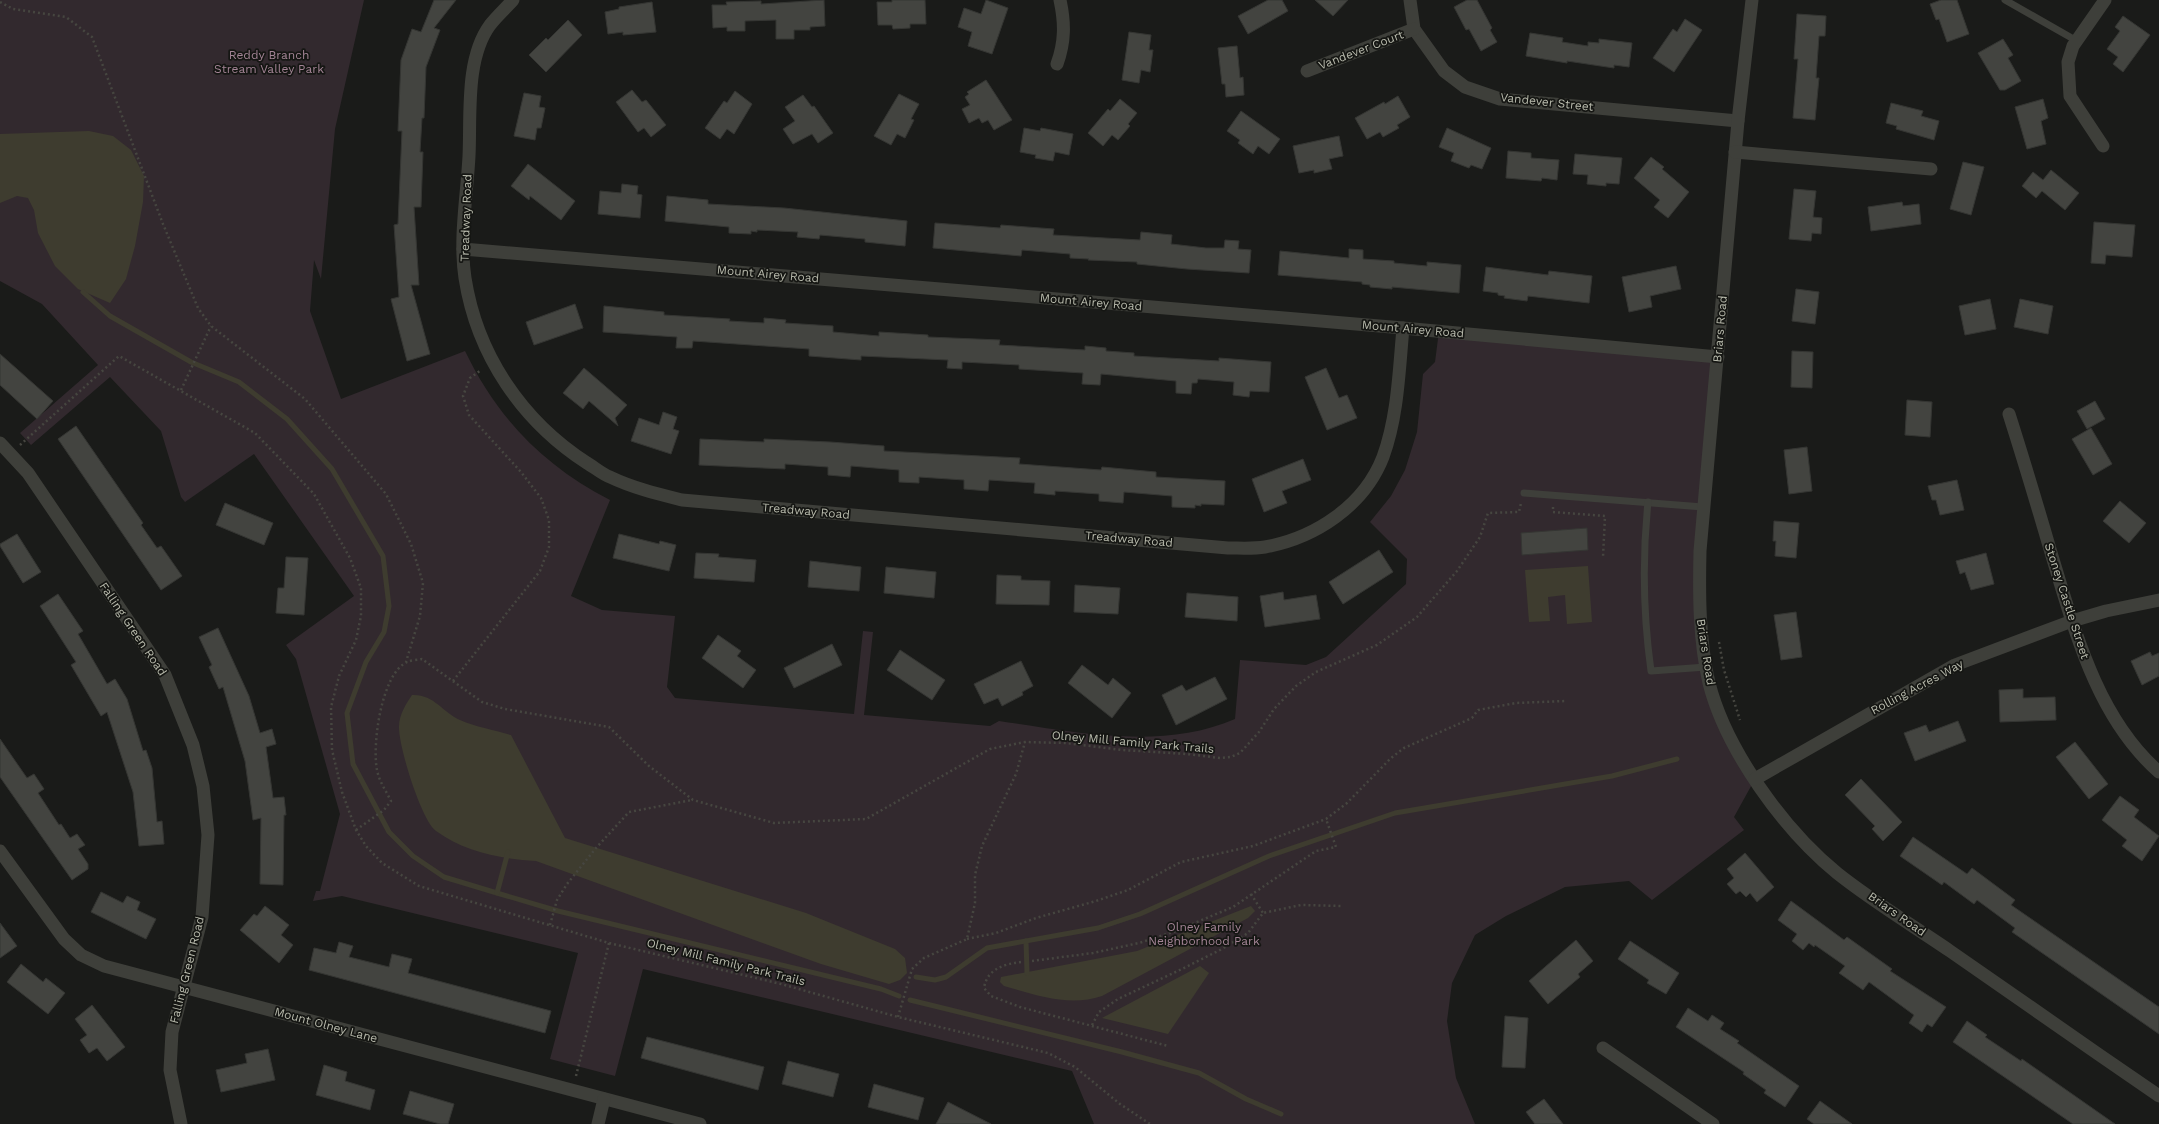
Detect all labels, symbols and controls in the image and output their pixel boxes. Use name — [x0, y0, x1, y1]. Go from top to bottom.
street label: Vandever Court — [1317, 27, 1405, 73]
park label: Reddy Branch Stream Valley Park — [214, 48, 324, 76]
street label: Vandever Street — [1500, 90, 1594, 114]
street label: Treadway Road — [457, 174, 475, 262]
street label: Mount Airey Road — [716, 263, 820, 285]
street label: Mount Airey Road — [1039, 291, 1143, 313]
street label: Briars Road — [1710, 295, 1730, 363]
street label: Mount Airey Road — [1361, 318, 1465, 340]
street label: Treadway Road — [762, 500, 850, 522]
street label: Treadway Road — [1085, 528, 1173, 550]
street label: Stoney Castle Street — [2042, 541, 2092, 661]
street label: Falling Green Road — [96, 579, 170, 679]
street label: Briars Road — [1694, 618, 1718, 686]
street label: Rolling Acres Way — [1868, 656, 1966, 717]
street label: Olney Mill Family Park Trails — [1051, 728, 1215, 756]
street label: Briars Road — [1866, 889, 1928, 939]
street label: Falling Green Road — [167, 915, 207, 1025]
park label: Olney Family Neighborhood Park — [1148, 920, 1260, 948]
street label: Olney Mill Family Park Trails — [645, 935, 807, 989]
street label: Mount Olney Lane — [273, 1004, 379, 1046]

